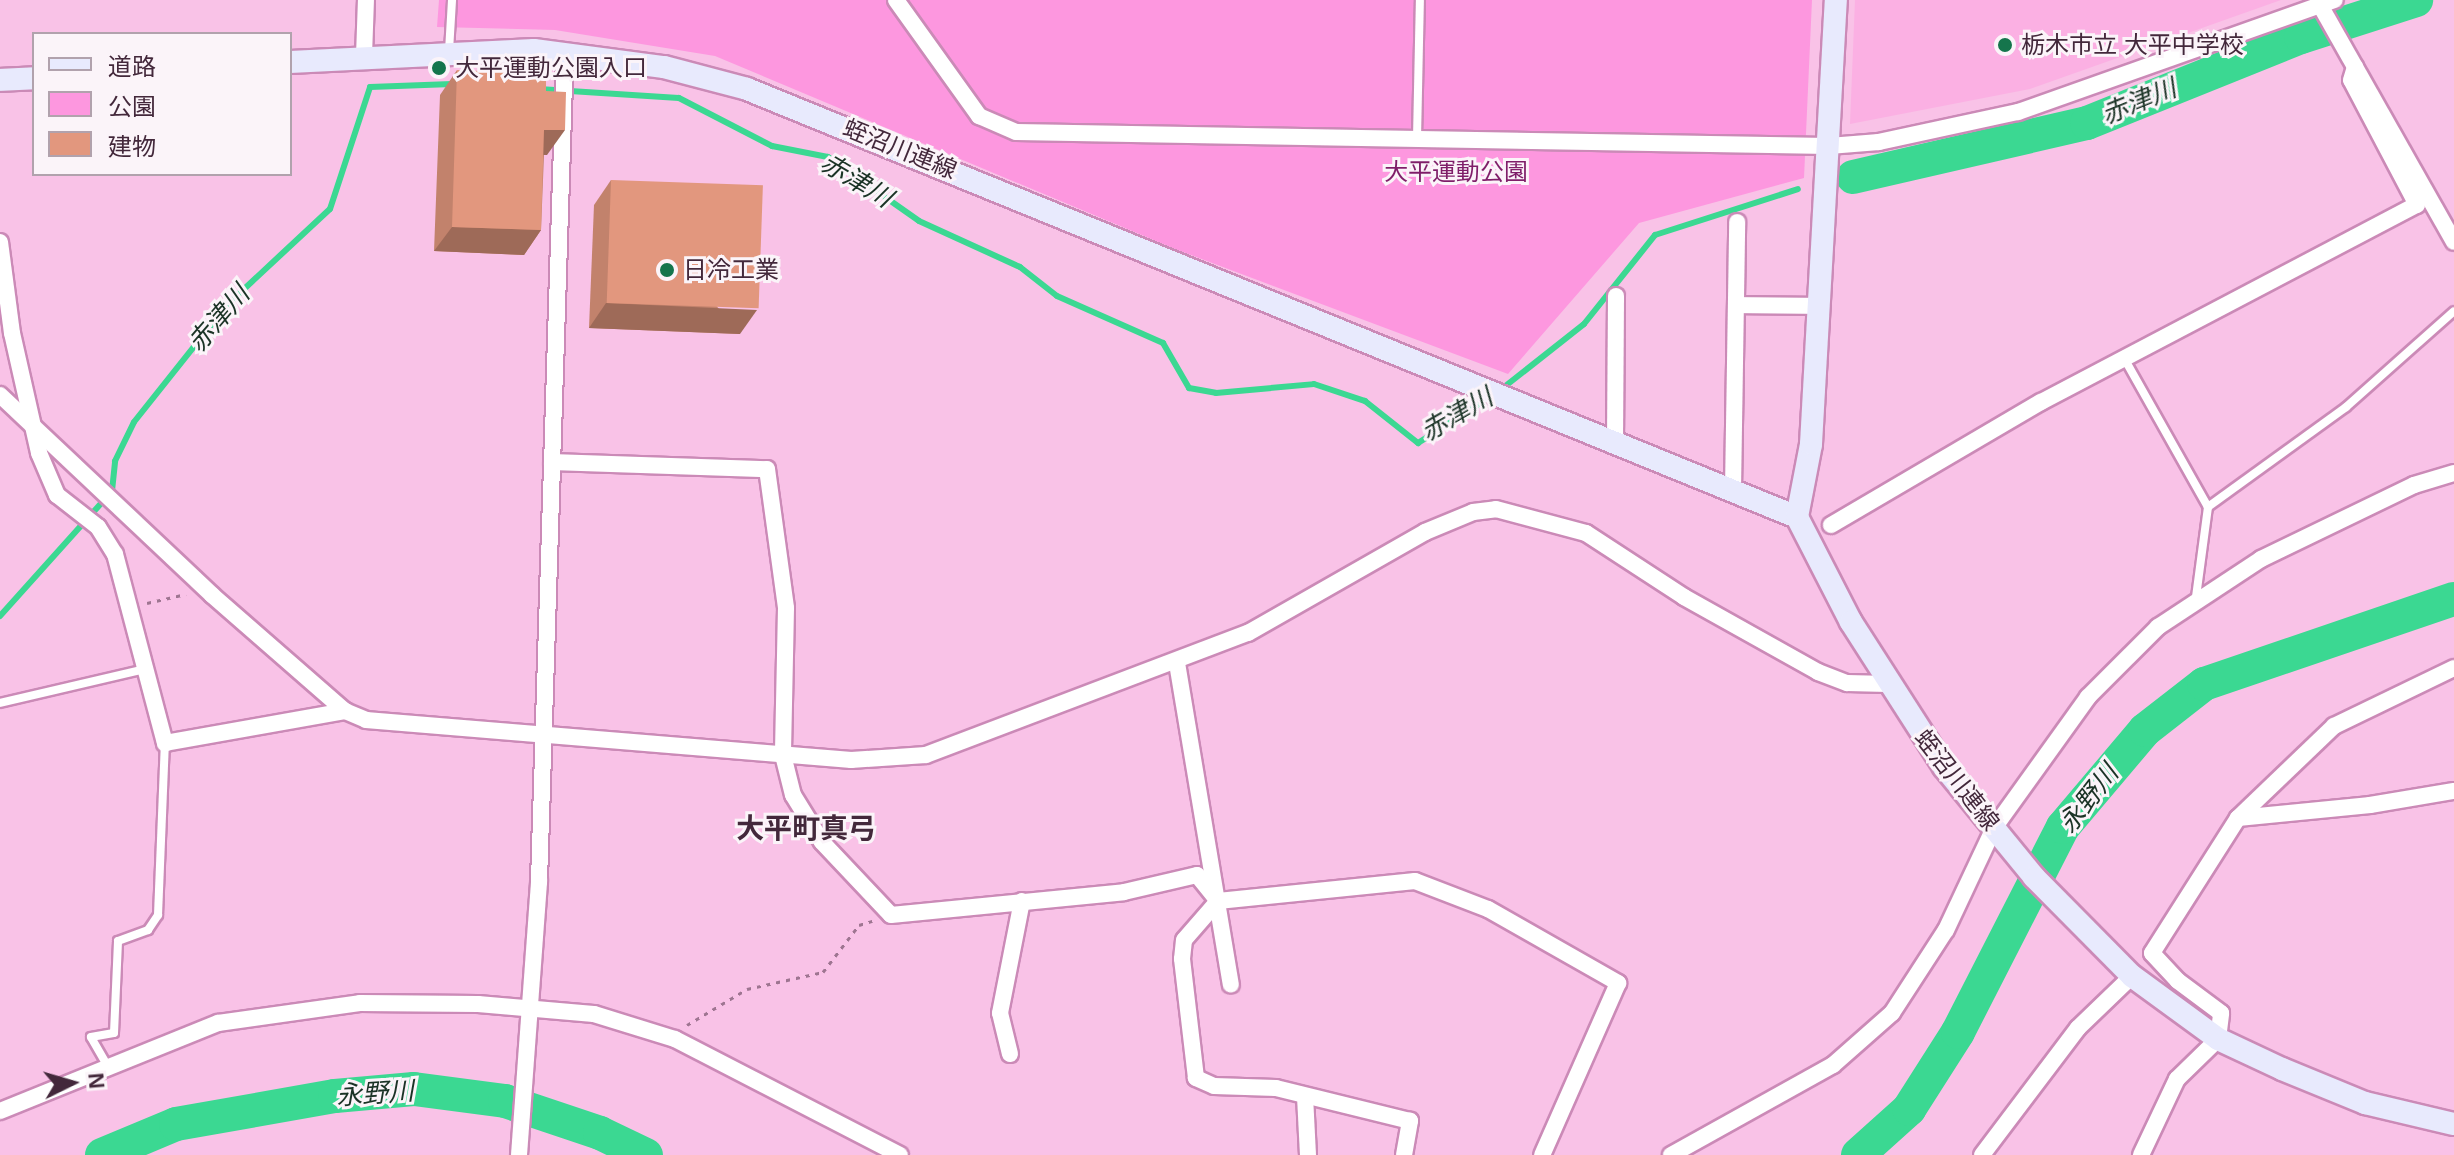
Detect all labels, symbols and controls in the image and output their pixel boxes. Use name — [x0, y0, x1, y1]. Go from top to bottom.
place label: 栃木市立 大平中学校 — [2021, 31, 2244, 59]
legend — [32, 32, 292, 176]
marker: 栃木市立 大平中学校 — [1996, 36, 2014, 54]
text: 道路 — [108, 53, 156, 80]
place label: 大平運動公園入口 — [455, 54, 647, 82]
marker: 大平運動公園入口 — [430, 59, 448, 77]
water label: 赤津川 — [2097, 73, 2181, 131]
text: 公園 — [108, 93, 156, 120]
street label: 蛭沼川連線 — [839, 113, 961, 185]
text: 建物 — [108, 133, 156, 160]
water label: 赤津川 — [815, 148, 897, 214]
park label: 大平運動公園 — [1384, 158, 1528, 186]
place label: 日冷工業 — [683, 256, 779, 284]
marker: 日冷工業 — [658, 261, 676, 279]
water label: 赤津川 — [182, 279, 256, 359]
water label: 赤津川 — [1415, 382, 1499, 448]
street label: 蛭沼川連線 — [1909, 724, 2005, 836]
water label: 永野川 — [2053, 759, 2125, 839]
district label: 大平町真弓 — [736, 812, 876, 846]
north arrow — [32, 1043, 112, 1123]
text: N — [83, 1072, 110, 1090]
water label: 永野川 — [335, 1076, 415, 1112]

